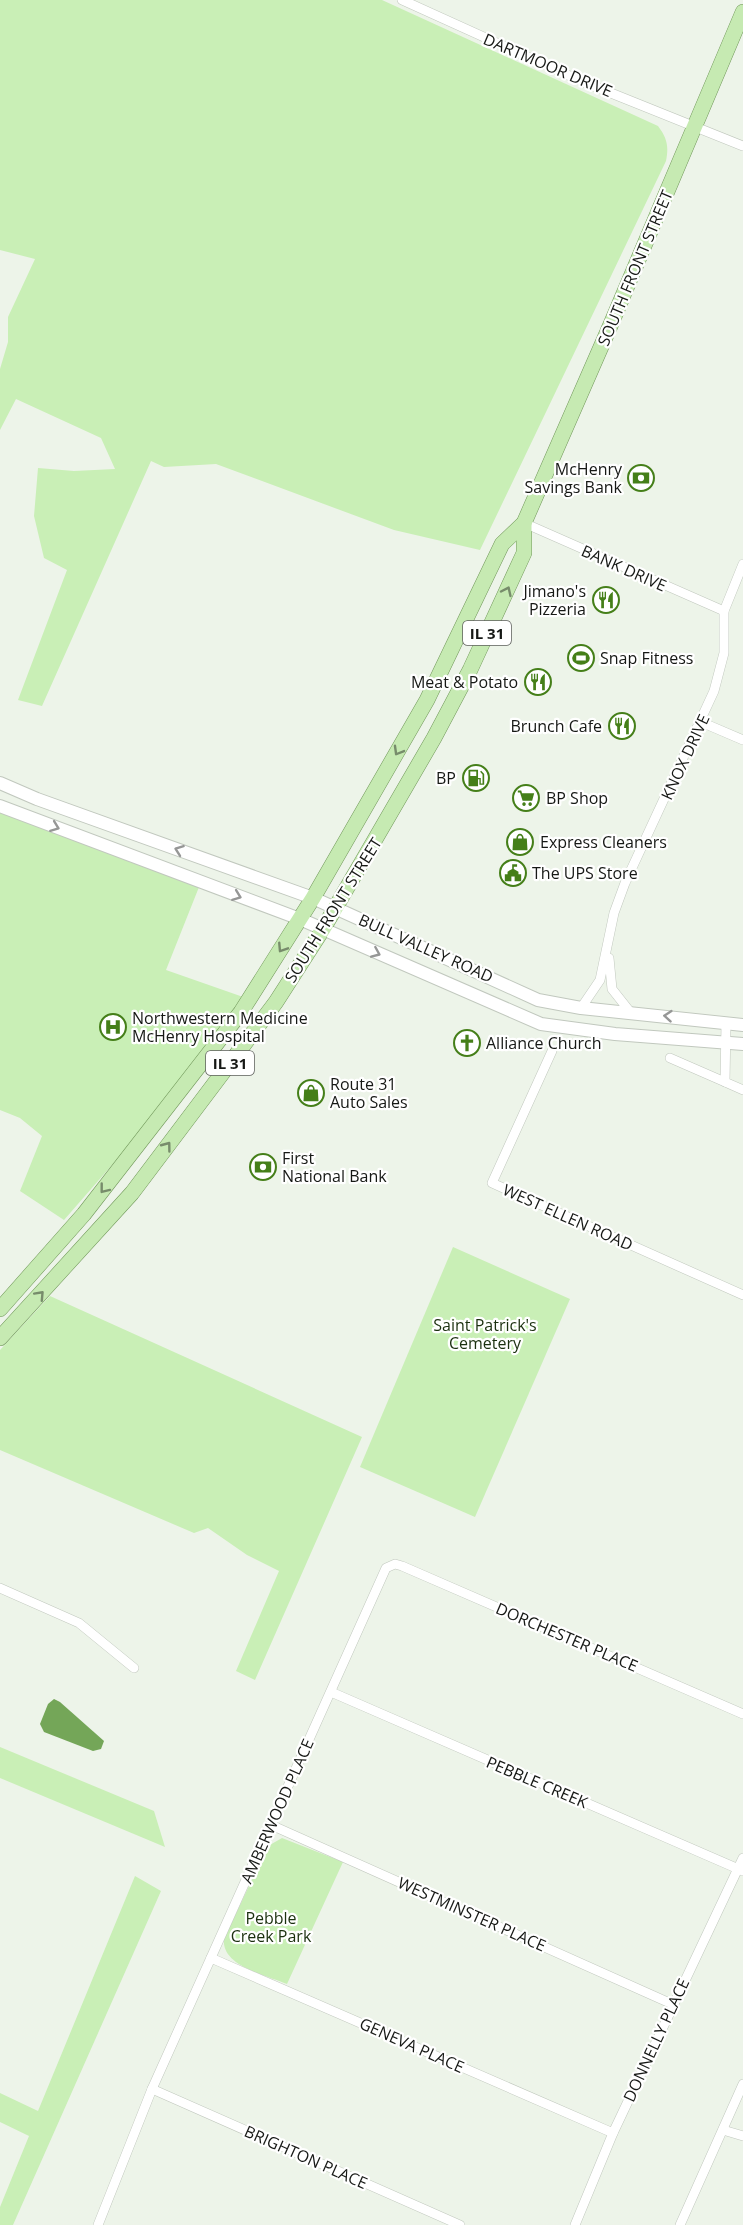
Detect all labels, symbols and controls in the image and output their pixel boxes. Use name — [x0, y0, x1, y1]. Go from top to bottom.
street label: DARTMOOR DRIVE — [480, 28, 616, 102]
street label: SOUTH FRONT STREET — [592, 187, 678, 349]
place label: McHenry Savings Bank — [525, 458, 623, 498]
bank icon: McHenry Savings Bank — [626, 463, 656, 493]
street label: BANK DRIVE — [578, 539, 670, 597]
place label: Jimano's Pizzeria — [521, 580, 586, 620]
restaurant icon: Jimano's Pizzeria — [591, 585, 621, 615]
one-way arrow — [499, 587, 511, 598]
road number: IL 31 — [463, 621, 511, 645]
sports icon: Snap Fitness — [566, 643, 596, 673]
place label: Snap Fitness — [600, 647, 693, 669]
restaurant icon: Meat & Potato — [523, 667, 553, 697]
place label: Meat & Potato — [411, 671, 518, 693]
restaurant icon: Brunch Cafe — [607, 711, 637, 741]
street label: KNOX DRIVE — [656, 711, 714, 803]
place label: Brunch Cafe — [511, 715, 602, 737]
one-way arrow — [394, 744, 405, 755]
fuel station icon: BP — [461, 763, 491, 793]
place label: BP — [436, 767, 456, 789]
supermarket icon: BP Shop — [511, 783, 541, 813]
place label: BP Shop — [546, 787, 608, 809]
one-way arrow — [49, 820, 60, 832]
shop icon: Express Cleaners — [505, 827, 535, 857]
place label: Express Cleaners — [540, 831, 667, 853]
street label: SOUTH FRONT STREET — [279, 833, 387, 987]
one-way arrow — [174, 844, 185, 857]
public building icon: The UPS Store — [498, 858, 528, 888]
place label: The UPS Store — [532, 862, 638, 884]
one-way arrow — [231, 888, 242, 901]
street label: BULL VALLEY ROAD — [355, 908, 497, 988]
one-way arrow — [279, 941, 290, 952]
one-way arrow — [370, 945, 381, 957]
place label: Northwestern Medicine McHenry Hospital — [132, 1007, 308, 1047]
one-way arrow — [663, 1010, 672, 1023]
hospital icon: Northwestern Medicine McHenry Hospital — [98, 1012, 128, 1042]
church icon: Alliance Church — [452, 1028, 482, 1058]
place label: Alliance Church — [486, 1032, 601, 1054]
road number: IL 31 — [206, 1051, 254, 1075]
place label: Route 31 Auto Sales — [330, 1073, 408, 1113]
shop icon: Route 31 Auto Sales — [296, 1078, 326, 1108]
one-way arrow — [160, 1142, 171, 1153]
place label: First National Bank — [282, 1147, 387, 1187]
bank icon: First National Bank — [248, 1152, 278, 1182]
street label: WEST ELLEN ROAD — [500, 1178, 636, 1256]
one-way arrow — [101, 1182, 112, 1193]
one-way arrow — [33, 1292, 44, 1302]
park label: Saint Patrick's Cemetery — [433, 1314, 537, 1354]
street label: DORCHESTER PLACE — [493, 1597, 641, 1677]
street label: AMBERWOOD PLACE — [235, 1735, 319, 1887]
street label: PEBBLE CREEK — [483, 1751, 591, 1813]
street label: WESTMINSTER PLACE — [395, 1871, 549, 1957]
park label: Pebble Creek Park — [231, 1907, 312, 1947]
street label: DONNELLY PLACE — [618, 1975, 694, 2105]
street label: GENEVA PLACE — [356, 2012, 468, 2078]
street label: BRIGHTON PLACE — [241, 2120, 371, 2194]

